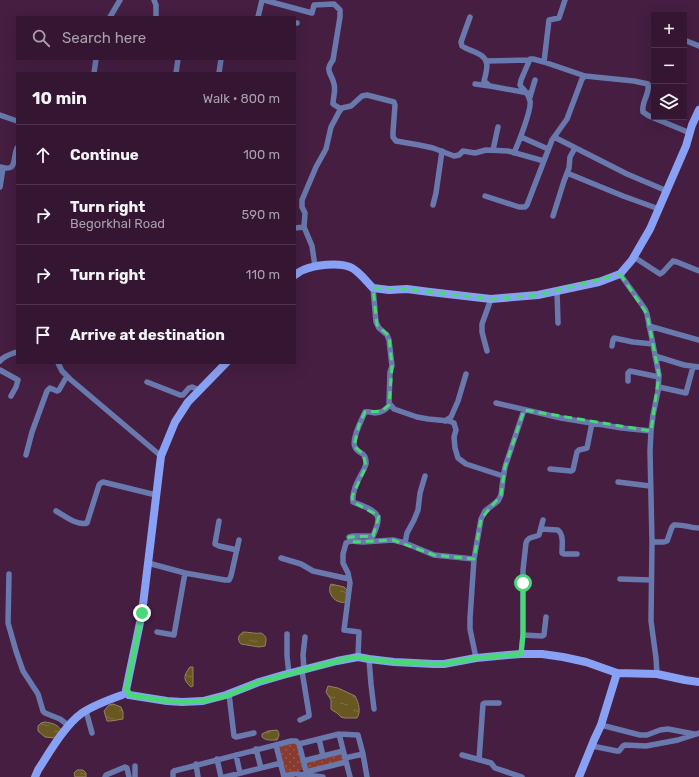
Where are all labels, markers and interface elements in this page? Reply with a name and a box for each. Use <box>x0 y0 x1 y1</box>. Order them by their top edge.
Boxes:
map controls <box>651 12 687 120</box>
button: + <box>651 12 687 48</box>
search box <box>16 16 296 60</box>
icon: search <box>30 27 52 49</box>
text: Search here <box>62 29 146 47</box>
button: − <box>651 48 687 84</box>
button: layers <box>651 84 687 120</box>
text: 10 min <box>32 88 87 108</box>
text: Walk · 800 m <box>203 91 280 106</box>
icon: ahead <box>32 144 54 166</box>
text: Continue <box>70 146 139 164</box>
text: 100 m <box>243 147 280 162</box>
text: Turn right <box>70 198 145 216</box>
icon: right <box>32 204 54 226</box>
text: 590 m <box>242 207 280 222</box>
text: Begorkhal Road <box>70 216 165 231</box>
icon: right <box>32 264 54 286</box>
text: Turn right <box>70 266 145 284</box>
text: 110 m <box>246 267 280 282</box>
icon: arrive <box>32 324 54 346</box>
text: Arrive at destination <box>70 326 225 344</box>
route start <box>514 574 532 592</box>
route end <box>133 604 151 622</box>

